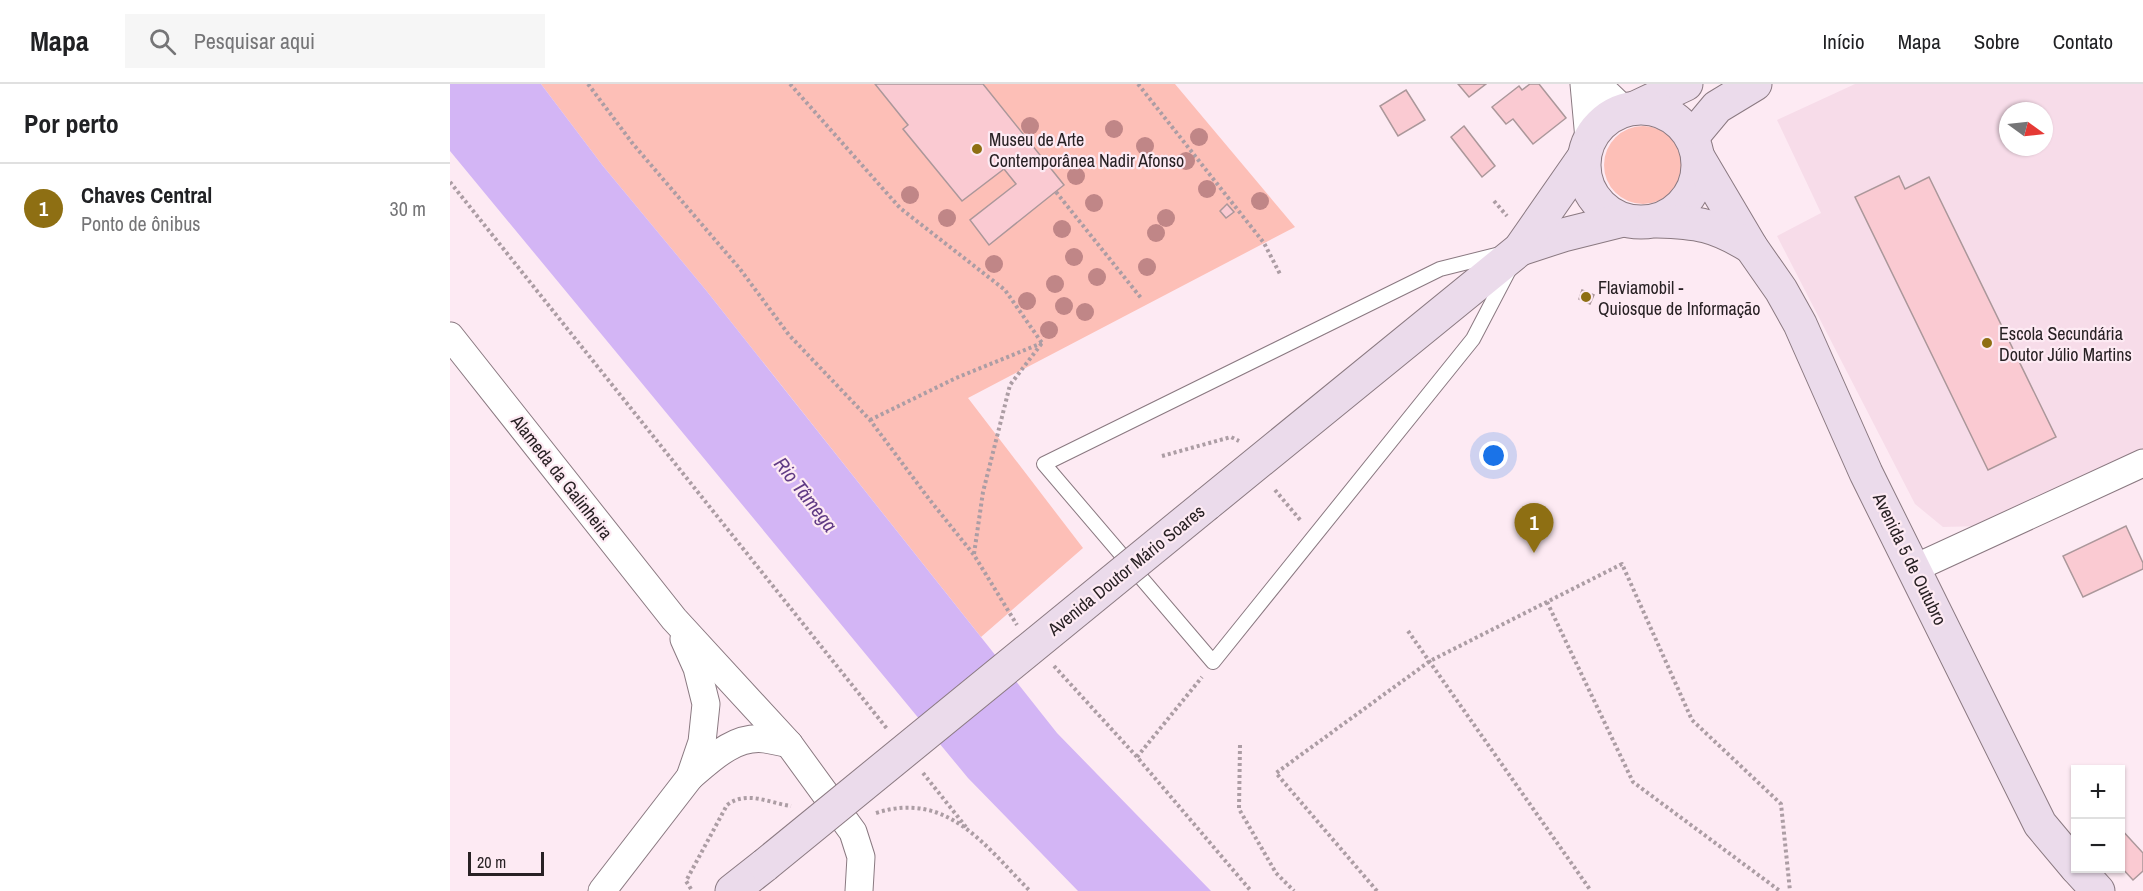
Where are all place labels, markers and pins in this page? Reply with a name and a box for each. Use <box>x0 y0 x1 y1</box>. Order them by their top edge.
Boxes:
place label: Museu de Arte Contemporânea Nadir Afonso <box>989 127 1184 173</box>
marker: Museu de Arte Contemporânea Nadir Afonso <box>970 142 984 156</box>
place label: Flaviamobil - Quiosque de Informação <box>1598 275 1760 321</box>
marker: Flaviamobil - Quiosque de Informação <box>1579 290 1593 304</box>
place label: Escola Secundária Doutor Júlio Martins <box>1999 321 2132 367</box>
marker: Escola Secundária Doutor Júlio Martins <box>1980 336 1994 350</box>
pin: 1 <box>1514 504 1554 553</box>

